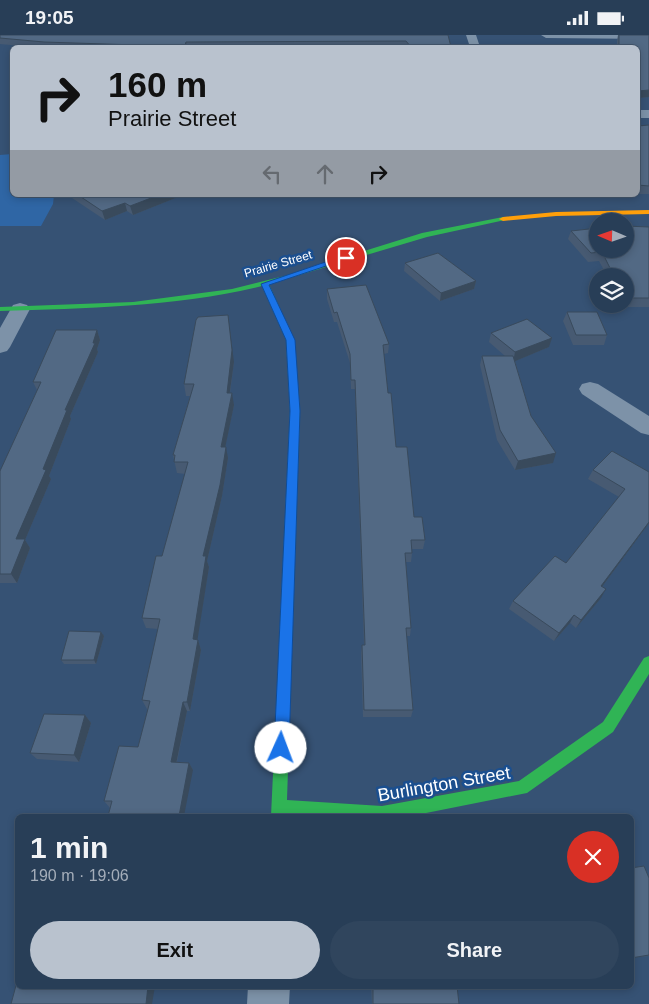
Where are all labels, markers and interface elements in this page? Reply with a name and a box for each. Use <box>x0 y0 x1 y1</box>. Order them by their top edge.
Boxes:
text: 19:05 <box>25 7 74 28</box>
icon: right <box>25 65 90 130</box>
text: 160 m <box>108 65 207 104</box>
text: Prairie Street <box>108 106 236 131</box>
icon: left <box>258 160 286 188</box>
icon: ahead <box>311 160 339 188</box>
icon: right <box>364 160 392 188</box>
north arrow <box>589 213 634 257</box>
map controls <box>589 213 634 313</box>
pin <box>325 237 367 279</box>
icon: arrive <box>332 244 360 272</box>
street label: Prairie Street <box>242 247 314 280</box>
button: layers <box>589 268 634 313</box>
position arrow <box>254 721 306 773</box>
street label: Burlington Street <box>376 763 512 805</box>
text: 1 min <box>30 831 108 864</box>
button: close <box>567 831 619 883</box>
text: 190 m · 19:06 <box>30 867 129 884</box>
button: Exit <box>30 921 320 979</box>
button: Share <box>330 921 619 979</box>

